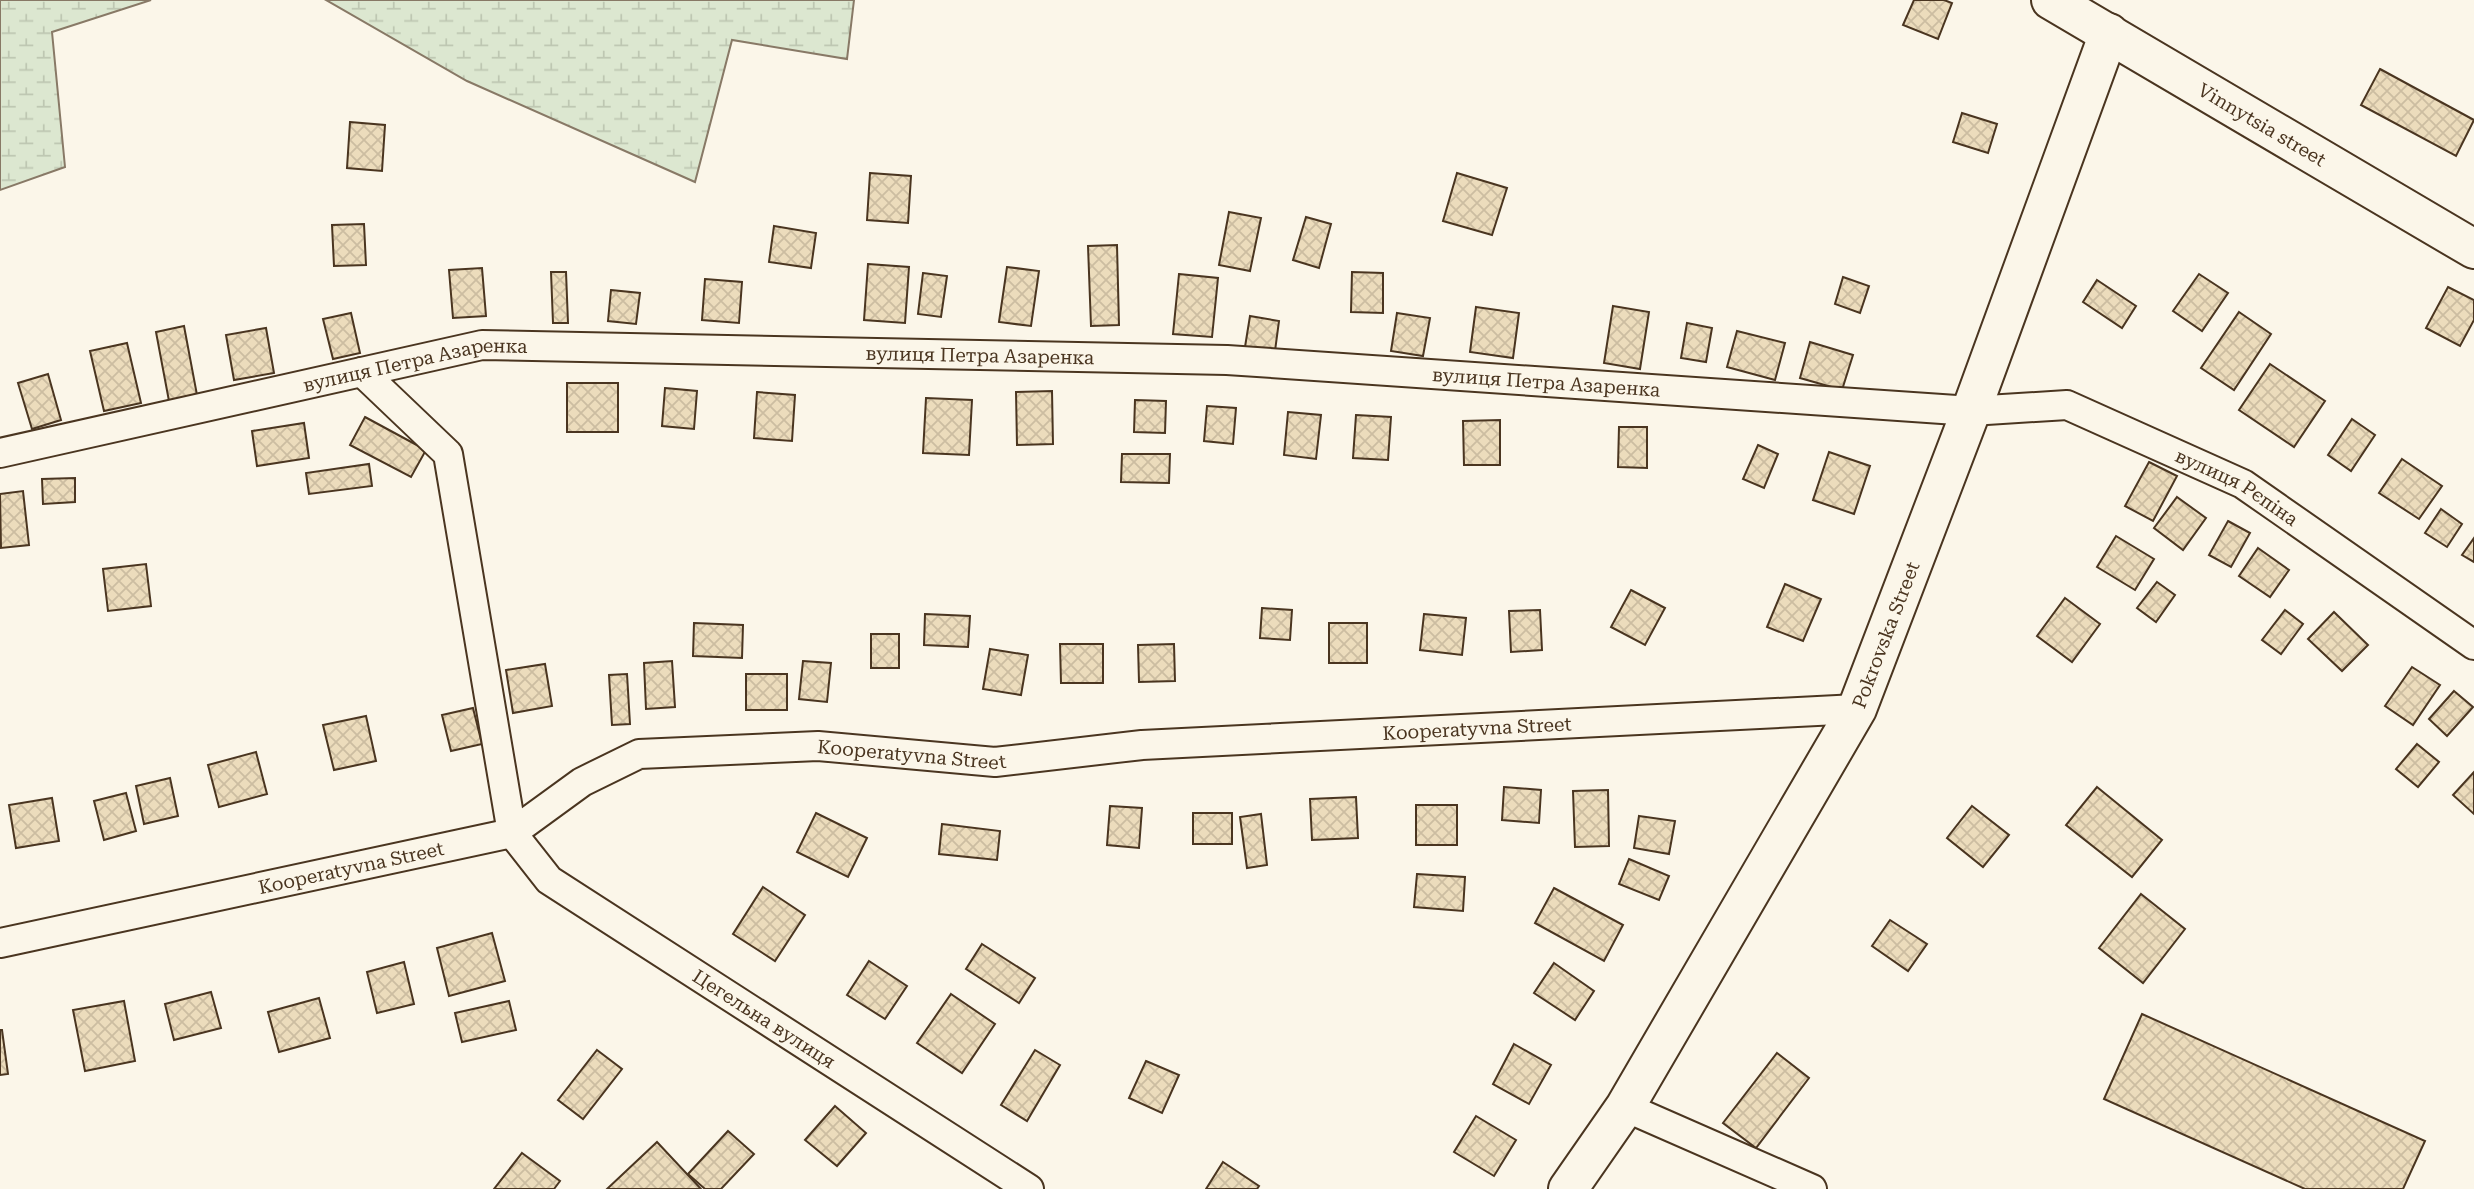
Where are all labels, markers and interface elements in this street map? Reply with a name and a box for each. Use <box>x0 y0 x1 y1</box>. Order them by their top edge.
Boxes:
street label: Vinnytsia street <box>2194 78 2330 171</box>
street label: вулиця Петра Азаренка <box>301 334 528 396</box>
street label: вулиця Петра Азаренка <box>865 341 1095 369</box>
street label: вулиця Петра Азаренка <box>1431 363 1662 401</box>
street label: вулиця Рєпіна <box>2172 444 2303 531</box>
street label: Pokrovska Street <box>1847 558 1924 711</box>
street label: Kooperatyvna Street <box>1382 712 1572 744</box>
street label: Kooperatyvna Street <box>816 734 1007 774</box>
street label: Kooperatyvna Street <box>256 836 446 899</box>
street label: Цегельна вулиця <box>689 964 840 1073</box>

